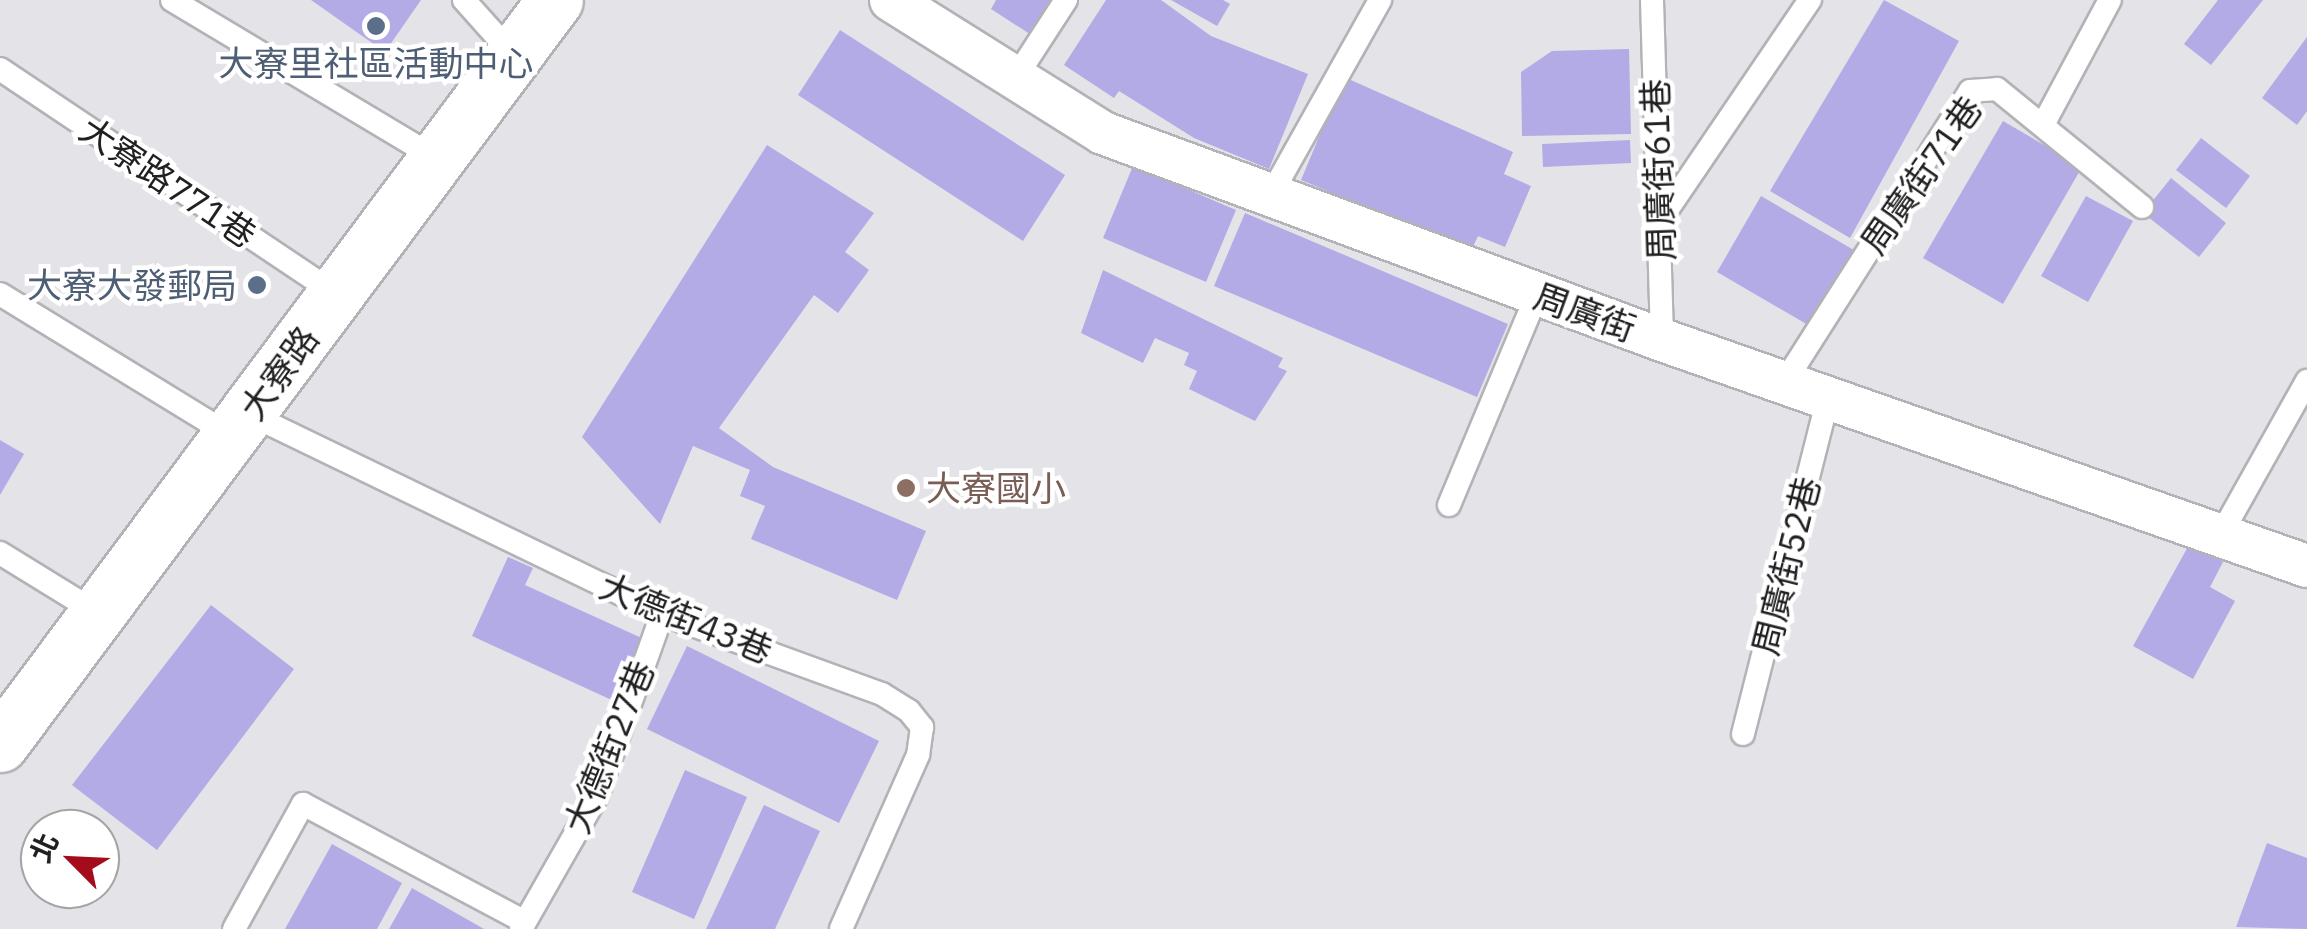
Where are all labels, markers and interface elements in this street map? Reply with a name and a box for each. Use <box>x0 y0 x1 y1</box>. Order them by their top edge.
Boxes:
marker: 大寮里社區活動中心 <box>365 15 387 37</box>
place label: 大寮里社區活動中心 <box>219 42 533 84</box>
street label: 周廣街61巷 <box>1634 78 1682 262</box>
street label: 周廣街71巷 <box>1852 88 1990 262</box>
street label: 大寮路771巷 <box>72 108 264 256</box>
place label: 大寮大發郵局 <box>27 264 237 306</box>
marker: 大寮大發郵局 <box>246 274 268 296</box>
street label: 周廣街 <box>1528 274 1642 350</box>
street label: 大寮路 <box>231 318 327 428</box>
place label: 大寮國小 <box>926 467 1066 509</box>
street label: 周廣街52巷 <box>1744 473 1828 659</box>
marker: 大寮國小 <box>895 477 917 499</box>
street label: 大德街43巷 <box>594 564 778 672</box>
street label: 大德街27巷 <box>555 655 663 839</box>
north arrow <box>20 809 120 909</box>
text: 北 <box>21 827 67 868</box>

